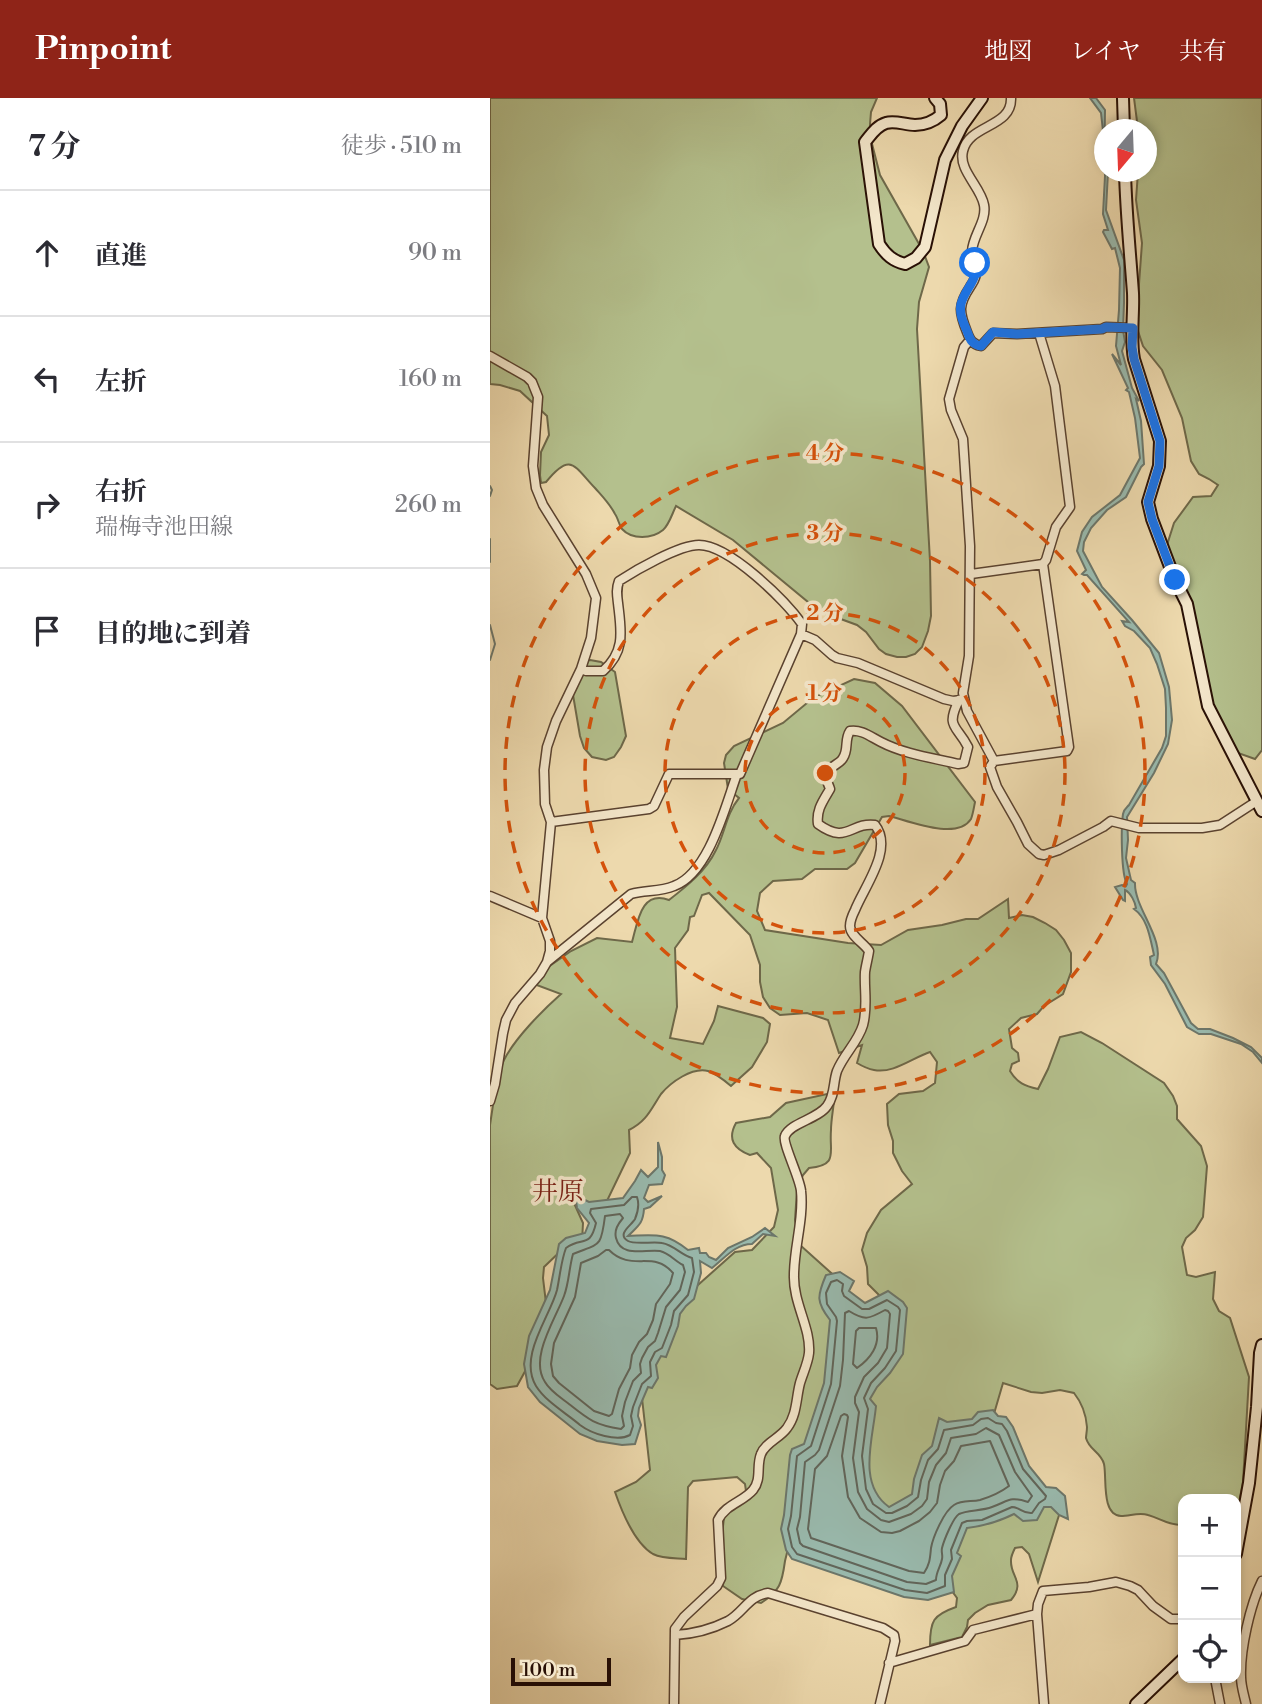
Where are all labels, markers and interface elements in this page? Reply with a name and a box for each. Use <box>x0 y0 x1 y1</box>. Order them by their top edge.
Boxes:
text: Pinpoint <box>35 29 172 70</box>
text: 地図 <box>984 37 1032 67</box>
text: レイヤ <box>1070 37 1141 67</box>
text: 共有 <box>1179 37 1227 67</box>
north arrow <box>1094 119 1157 182</box>
text: 7 分 <box>28 128 81 166</box>
text: 徒歩 · 510 m <box>341 132 462 160</box>
icon: ahead <box>28 234 66 272</box>
text: 90 m <box>408 239 462 267</box>
text: 直進 <box>95 240 147 272</box>
route start <box>959 247 990 278</box>
icon: left <box>28 360 66 398</box>
text: 160 m <box>399 365 462 393</box>
text: 左折 <box>95 366 147 398</box>
text: 4 分 <box>806 441 844 467</box>
text: 右折 <box>95 476 147 508</box>
icon: right <box>28 486 66 524</box>
text: 260 m <box>395 491 462 519</box>
text: 瑞梅寺池田線 <box>95 513 233 541</box>
text: 3 分 <box>806 521 844 547</box>
route end <box>1159 564 1190 595</box>
text: 2 分 <box>806 601 844 627</box>
icon: arrive <box>28 612 66 650</box>
text: 目的地に到着 <box>95 618 251 650</box>
text: 1 分 <box>808 681 842 707</box>
centre of rings <box>813 761 837 785</box>
district label: 井原 <box>532 1176 584 1208</box>
map controls <box>1178 1494 1241 1683</box>
button: + <box>1178 1494 1241 1557</box>
button: − <box>1178 1557 1241 1620</box>
button: locate <box>1178 1620 1241 1683</box>
scale bar <box>511 1655 611 1687</box>
text: 100 m <box>522 1658 575 1682</box>

